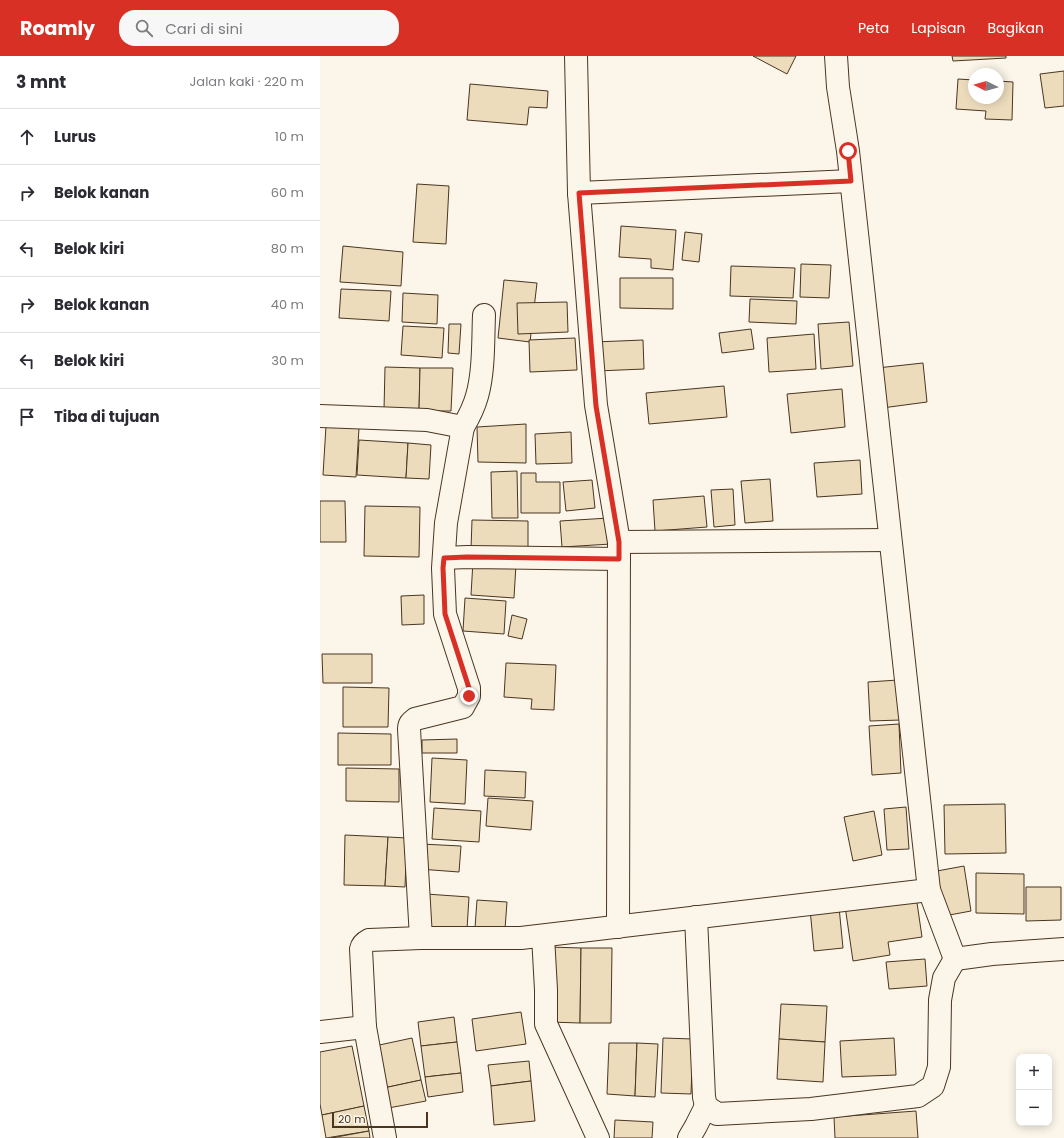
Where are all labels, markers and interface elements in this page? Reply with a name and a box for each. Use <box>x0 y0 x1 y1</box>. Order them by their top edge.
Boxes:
search box <box>119 10 399 46</box>
text: Roamly <box>20 15 95 42</box>
icon: search <box>133 17 155 39</box>
text: Cari di sini <box>165 18 243 39</box>
text: Peta <box>858 18 889 38</box>
text: Lapisan <box>911 18 965 38</box>
text: Bagikan <box>987 18 1044 38</box>
north arrow <box>968 68 1004 104</box>
text: 3 mnt <box>16 70 66 94</box>
text: Jalan kaki · 220 m <box>189 72 304 91</box>
icon: ahead <box>16 126 38 148</box>
text: Lurus <box>54 126 96 147</box>
text: 10 m <box>275 127 304 146</box>
route start <box>839 142 857 160</box>
icon: right <box>16 182 38 204</box>
text: Belok kanan <box>54 182 149 203</box>
text: 60 m <box>271 183 304 202</box>
icon: left <box>16 238 38 260</box>
text: Belok kiri <box>54 238 124 259</box>
text: 80 m <box>271 239 304 258</box>
icon: right <box>16 294 38 316</box>
text: Belok kanan <box>54 294 149 315</box>
text: 40 m <box>271 295 304 314</box>
icon: left <box>16 350 38 372</box>
text: Belok kiri <box>54 350 124 371</box>
text: 30 m <box>271 351 304 370</box>
icon: arrive <box>16 406 38 428</box>
text: Tiba di tujuan <box>54 406 160 427</box>
route end <box>460 687 478 705</box>
map controls <box>1016 1054 1052 1126</box>
button: + <box>1016 1054 1052 1090</box>
button: − <box>1016 1090 1052 1126</box>
scale bar <box>332 1110 428 1129</box>
text: 20 m <box>338 1111 366 1127</box>

